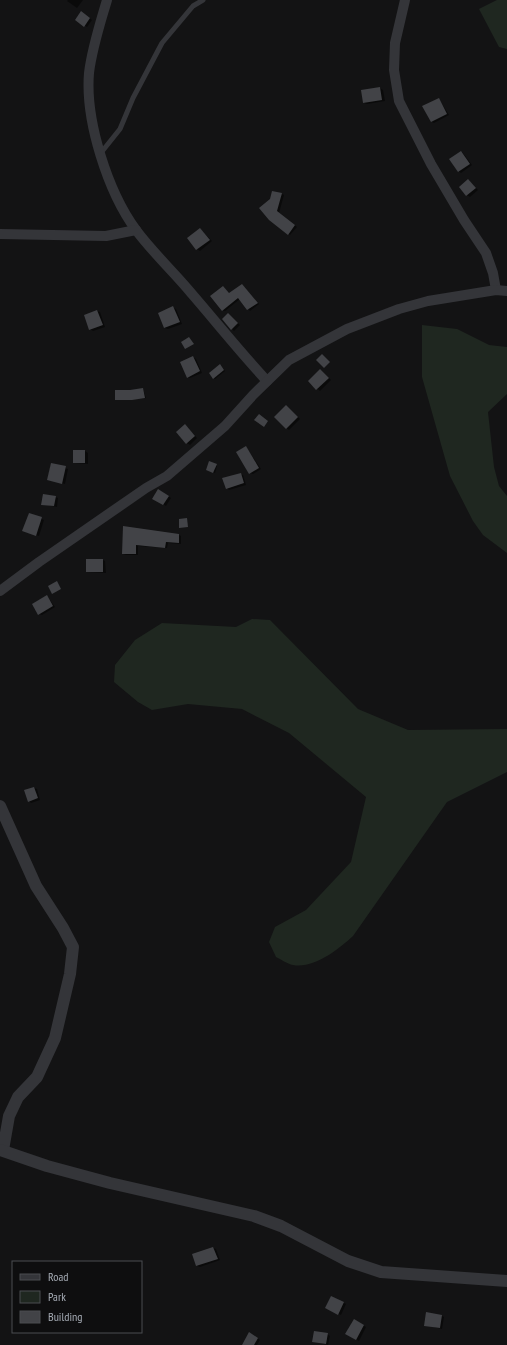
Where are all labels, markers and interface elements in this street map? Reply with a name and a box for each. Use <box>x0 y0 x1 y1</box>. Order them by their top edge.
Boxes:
legend <box>12 1261 142 1333</box>
text: Road <box>48 1269 68 1284</box>
text: Park <box>48 1289 66 1304</box>
text: Building <box>48 1309 83 1324</box>

